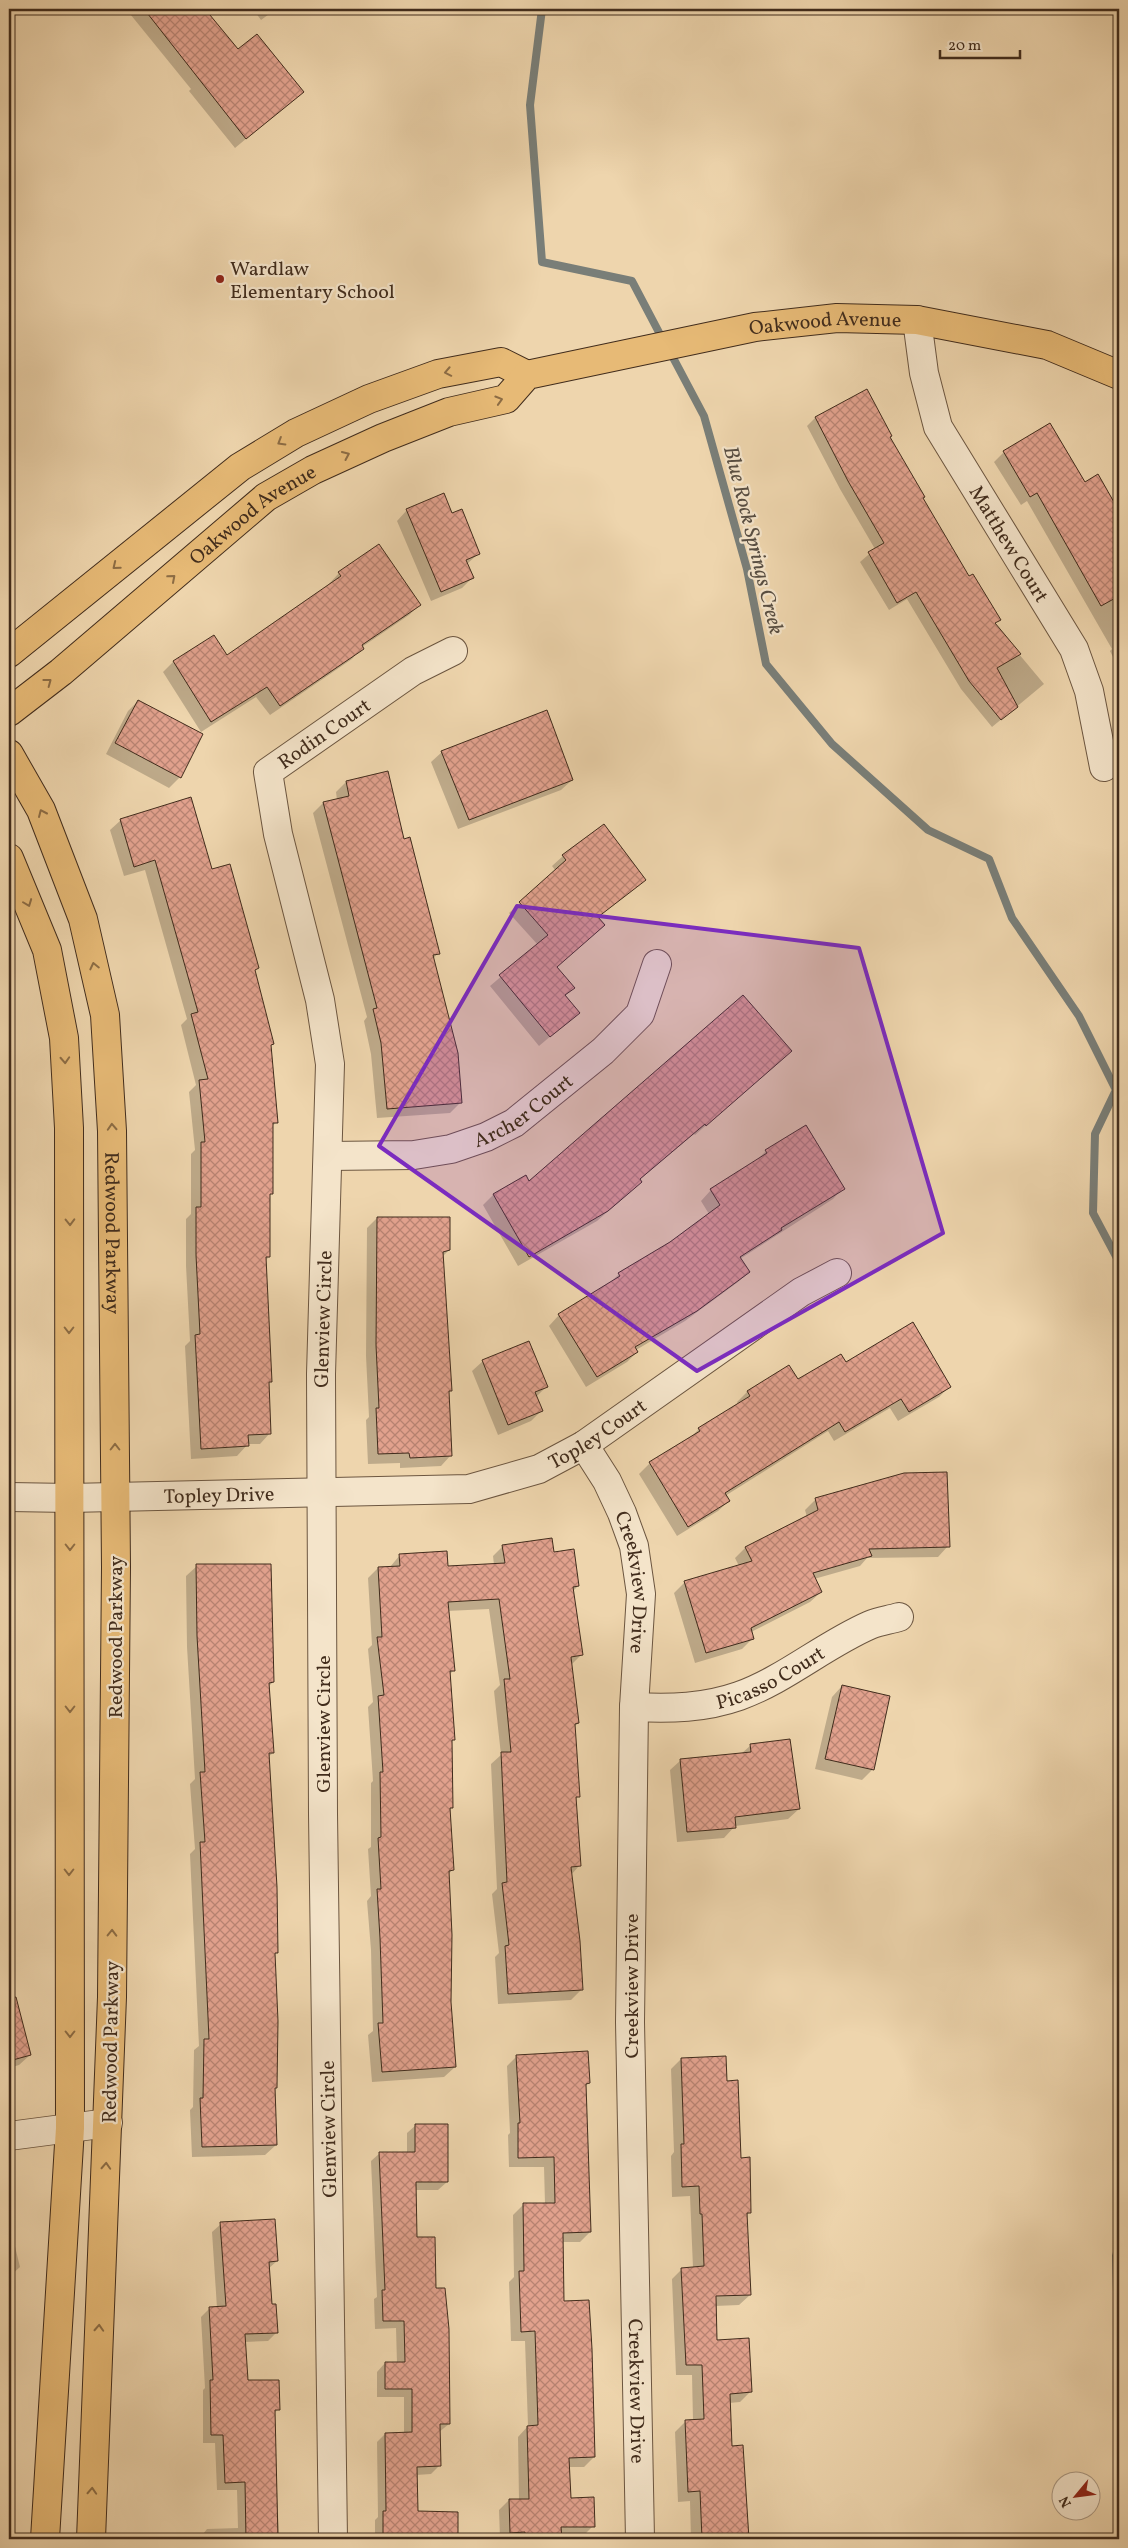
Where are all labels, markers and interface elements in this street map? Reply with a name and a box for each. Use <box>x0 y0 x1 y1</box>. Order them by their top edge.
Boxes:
scale bar <box>940 28 1020 60</box>
text: 20 m <box>948 36 981 57</box>
place label: Wardlaw Elementary School <box>230 256 395 307</box>
marker: Wardlaw Elementary School <box>214 273 226 285</box>
street label: Oakwood Avenue <box>748 306 902 344</box>
one-way arrow <box>443 367 452 377</box>
one-way arrow <box>494 395 503 405</box>
one-way arrow <box>277 436 286 446</box>
water label: Blue Rock Springs Creek <box>715 443 790 638</box>
one-way arrow <box>341 450 350 461</box>
street label: Oakwood Avenue <box>184 459 322 573</box>
street label: Matthew Court <box>961 481 1054 609</box>
one-way arrow <box>113 560 122 568</box>
one-way arrow <box>167 575 176 584</box>
one-way arrow <box>42 680 51 688</box>
street label: Rodin Court <box>273 693 377 777</box>
one-way arrow <box>37 809 48 818</box>
one-way arrow <box>22 898 32 907</box>
one-way arrow <box>89 962 100 971</box>
one-way arrow <box>60 1056 71 1064</box>
street label: Archer Court <box>471 1069 580 1156</box>
one-way arrow <box>107 1123 118 1131</box>
street label: Redwood Parkway <box>96 1152 126 1315</box>
one-way arrow <box>65 1219 75 1227</box>
street label: Glenview Circle <box>309 1250 341 1388</box>
one-way arrow <box>64 1326 74 1334</box>
street label: Topley Court <box>544 1393 653 1477</box>
one-way arrow <box>110 1443 120 1451</box>
street label: Topley Drive <box>163 1481 275 1512</box>
street label: Creekview Drive <box>606 1507 654 1654</box>
one-way arrow <box>65 1543 75 1551</box>
street label: Redwood Parkway <box>103 1556 131 1718</box>
street label: Picasso Court <box>713 1641 831 1718</box>
street label: Glenview Circle <box>311 1655 339 1793</box>
one-way arrow <box>65 1706 75 1713</box>
one-way arrow <box>64 1868 74 1876</box>
street label: Creekview Drive <box>619 1914 647 2058</box>
one-way arrow <box>107 1929 118 1937</box>
street label: Redwood Parkway <box>97 1960 127 2123</box>
one-way arrow <box>65 2030 75 2038</box>
street label: Glenview Circle <box>315 2060 345 2198</box>
one-way arrow <box>101 2162 112 2170</box>
street label: Creekview Drive <box>620 2318 651 2464</box>
one-way arrow <box>94 2324 105 2332</box>
north arrow <box>1050 2470 1100 2520</box>
one-way arrow <box>87 2486 97 2494</box>
text: N <box>1055 2493 1077 2511</box>

